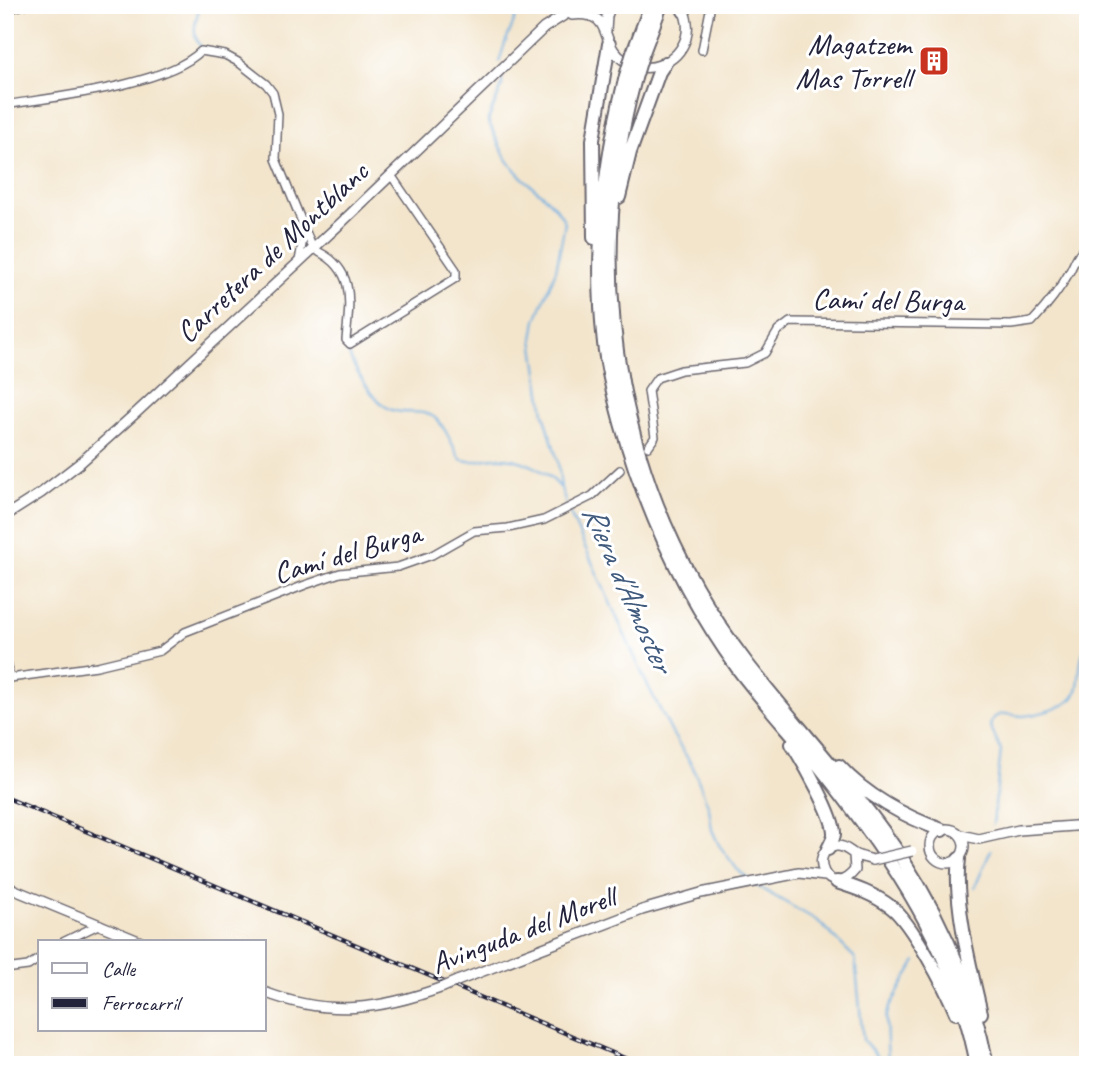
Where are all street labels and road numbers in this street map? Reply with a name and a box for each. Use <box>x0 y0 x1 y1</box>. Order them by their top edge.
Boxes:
street label: Carretera de Montblanc <box>168 152 377 351</box>
street label: Camí del Burga <box>812 280 967 320</box>
street label: Camí del Burga <box>269 513 428 592</box>
street label: Avinguda del Morell <box>426 876 625 983</box>

